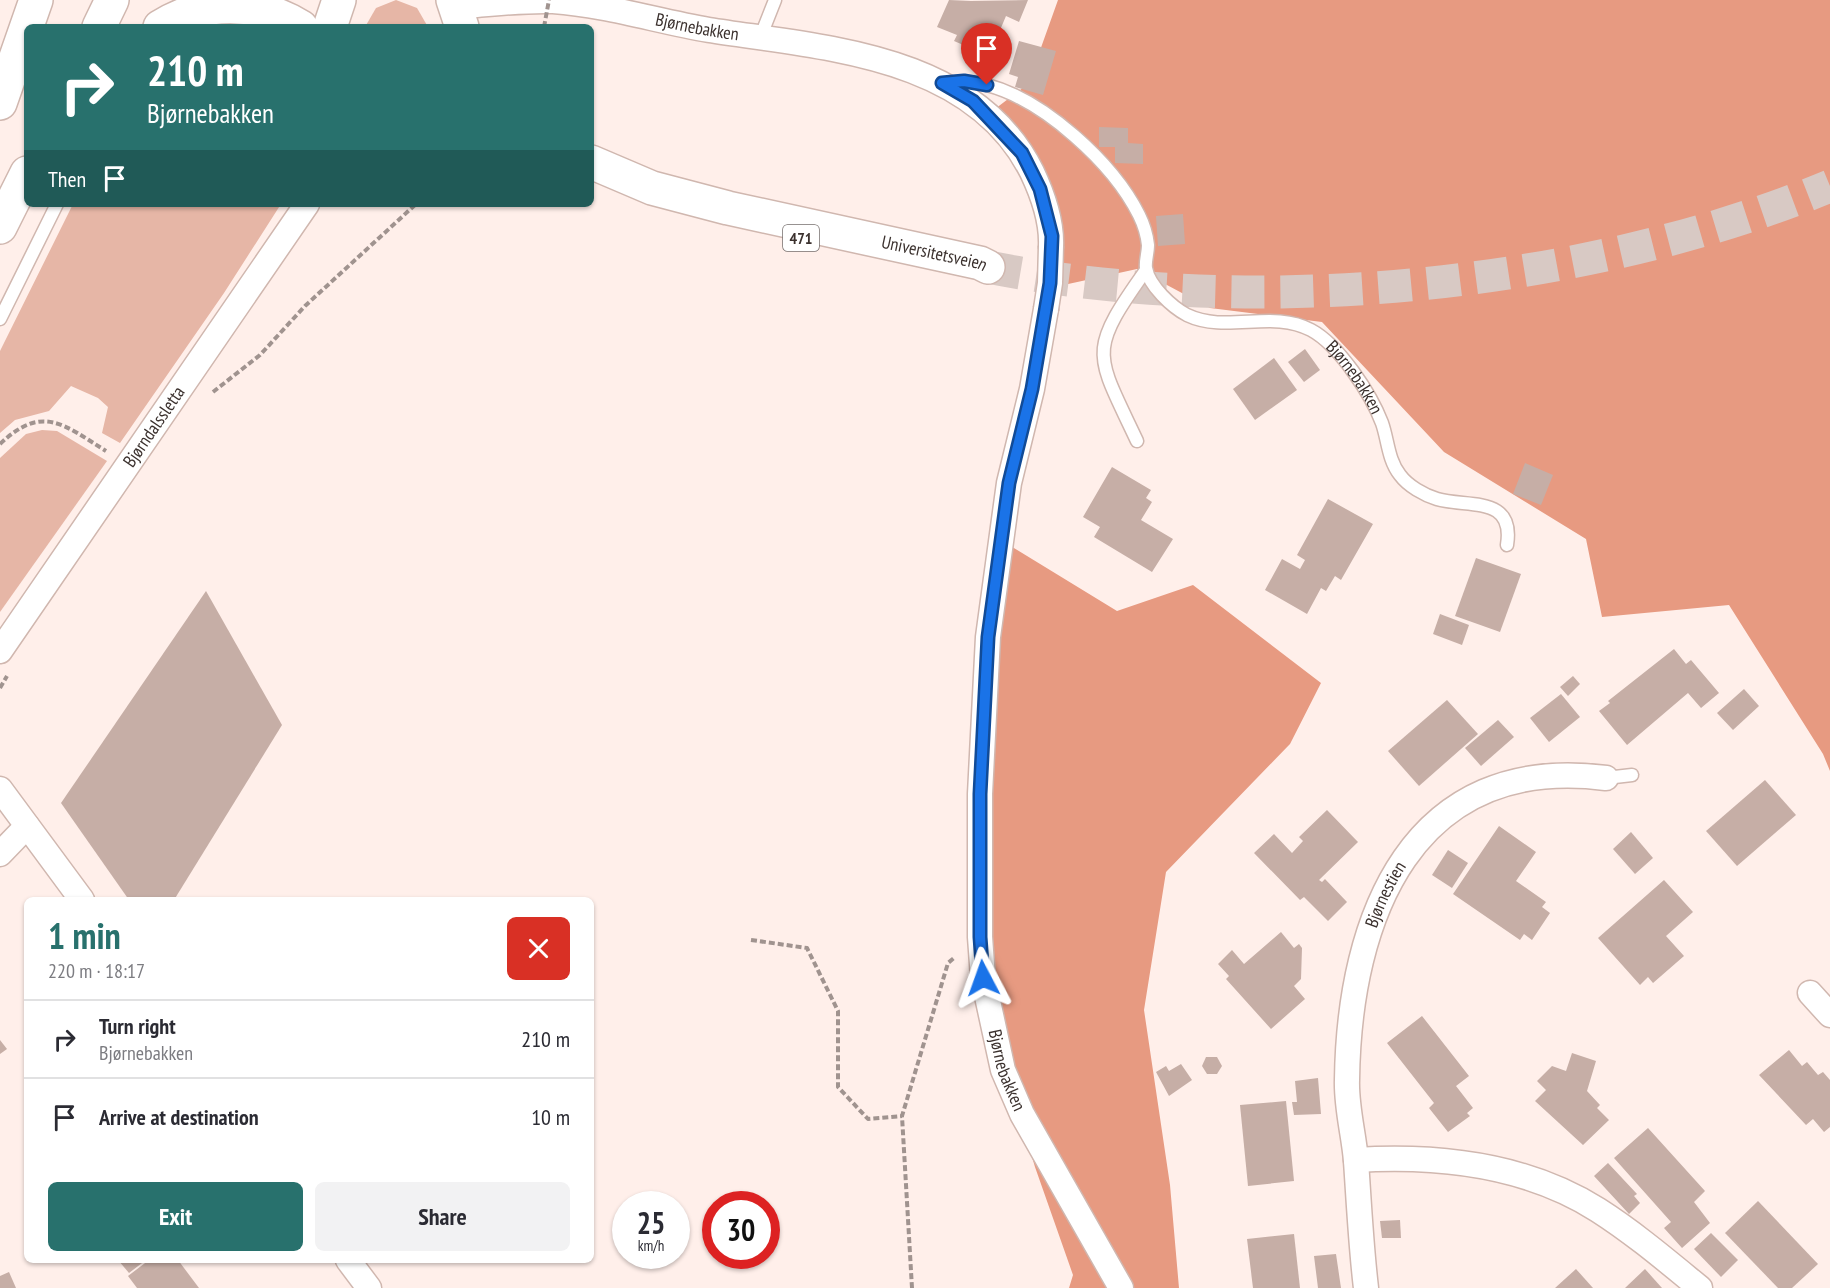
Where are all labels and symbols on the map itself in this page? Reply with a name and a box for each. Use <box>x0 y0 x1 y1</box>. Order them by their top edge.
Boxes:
street label: Bjørnebakken <box>653 7 740 45</box>
pin <box>961 23 1012 85</box>
road number: 471 <box>783 225 819 251</box>
street label: Universitetsveien <box>879 230 992 276</box>
street label: Bjørnebakken <box>1321 335 1388 418</box>
street label: Bjørndalssletta <box>118 382 189 471</box>
street label: Bjørnestien <box>1360 857 1411 930</box>
position arrow <box>951 946 1015 1010</box>
street label: Bjørnebakken <box>983 1027 1031 1114</box>
speed limit sign: 30 <box>702 1191 780 1269</box>

